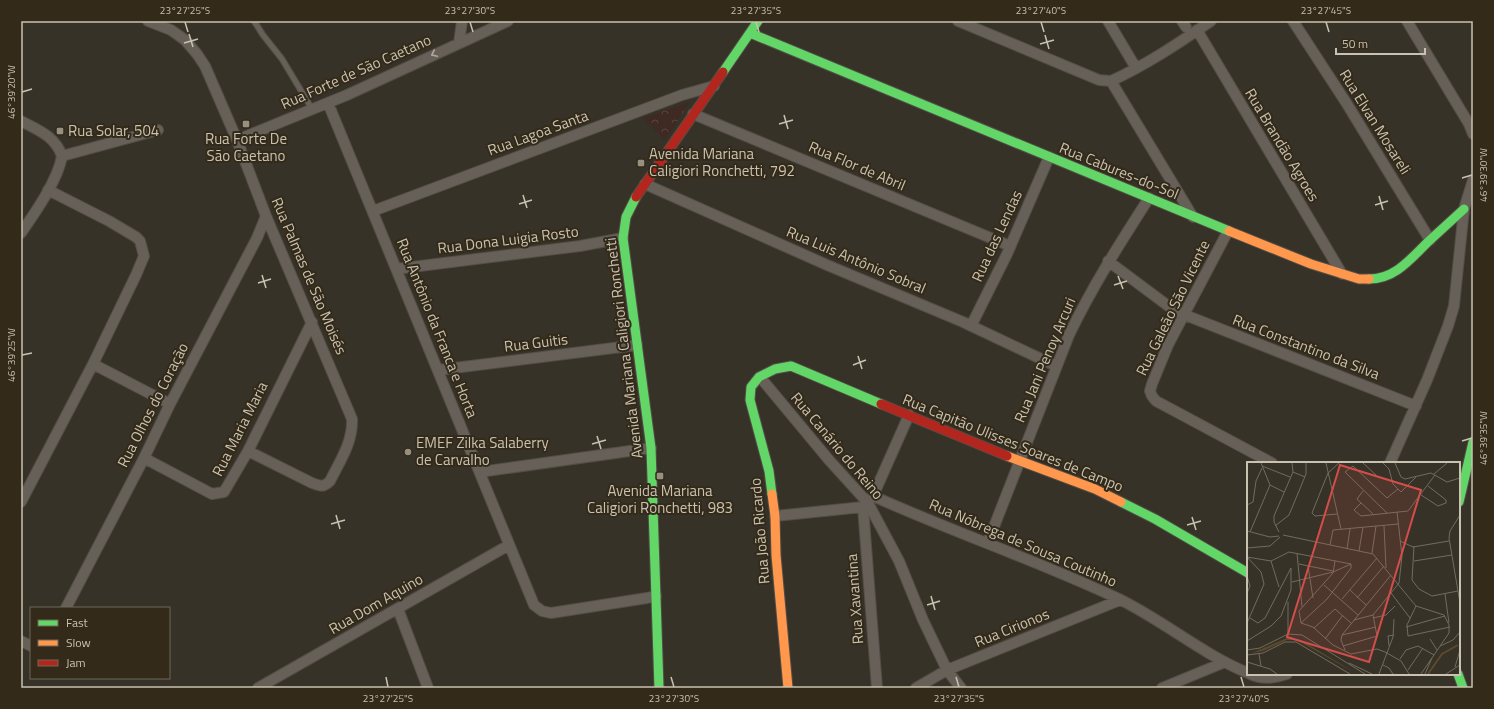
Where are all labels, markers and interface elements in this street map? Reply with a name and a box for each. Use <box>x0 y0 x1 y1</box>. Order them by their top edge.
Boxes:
text: 23°27'25"S <box>160 3 210 18</box>
text: 23°27'30"S <box>445 3 495 18</box>
text: 23°27'35"S <box>731 3 781 18</box>
text: 23°27'40"S <box>1016 3 1066 18</box>
text: 23°27'45"S <box>1301 3 1351 18</box>
street label: Rua Forte de São Caetano <box>277 28 435 115</box>
scale bar <box>1336 30 1425 56</box>
text: 50 m <box>1342 34 1368 53</box>
one-way arrow <box>431 50 438 58</box>
text: 46°39'20"W <box>4 65 19 119</box>
street label: Rua Elvan Mosareli <box>1334 65 1417 179</box>
street label: Rua Brandão Agroes <box>1239 84 1325 206</box>
street label: Rua Lagoa Santa <box>484 104 592 161</box>
place label: Rua Solar, 504 <box>68 119 159 142</box>
marker: Rua Forte De São Caetano <box>241 119 251 129</box>
marker: Rua Solar, 504 <box>55 126 65 136</box>
place label: Rua Forte De São Caetano <box>205 127 287 167</box>
street label: Rua Flor de Abril <box>805 135 909 196</box>
street label: Rua Cabures-do-Sol <box>1056 136 1182 205</box>
place label: Avenida Mariana Caligiori Ronchetti, 792 <box>649 142 795 182</box>
text: 46°39'30"W <box>1476 148 1491 202</box>
marker: Avenida Mariana Caligiori Ronchetti, 792 <box>636 158 646 168</box>
street label: Rua das Lendas <box>965 186 1028 285</box>
street label: Rua Palmas de São Moisés <box>266 194 353 358</box>
street label: Rua Dona Luigia Rosto <box>436 219 580 260</box>
street label: Rua Luis Antônio Sobral <box>783 220 929 299</box>
street label: Rua Antônio da Franca e Horta <box>391 235 484 422</box>
street label: Avenida Mariana Caligiori Ronchetti <box>599 236 648 460</box>
street label: Rua Galeão São Vicente <box>1130 236 1215 379</box>
street label: Rua Jani Penoy Arcuri <box>1008 294 1081 426</box>
street label: Rua Constantino da Silva <box>1229 308 1383 385</box>
street label: Rua Guitis <box>503 327 569 358</box>
text: 46°39'25"W <box>4 328 19 382</box>
street label: Rua Olhos do Coração <box>111 338 194 471</box>
street label: Rua Maria Maria <box>206 377 274 480</box>
street label: Rua Canário do Reino <box>786 387 889 504</box>
street label: Rua Capitão Ulisses Soares de Campo <box>899 388 1127 497</box>
text: 46°39'35"W <box>1476 411 1491 465</box>
place label: EMEF Zilka Salaberry de Carvalho <box>416 431 549 471</box>
marker: EMEF Zilka Salaberry de Carvalho <box>403 447 413 457</box>
inset map <box>1247 462 1460 675</box>
marker: Avenida Mariana Caligiori Ronchetti, 983 <box>655 471 665 481</box>
street label: Rua João Ricardo <box>743 477 776 585</box>
place label: Avenida Mariana Caligiori Ronchetti, 983 <box>587 479 733 519</box>
street label: Rua Nóbrega de Sousa Coutinho <box>926 492 1121 593</box>
street label: Rua Xavantina <box>840 553 869 645</box>
street label: Rua Dom Aquino <box>324 567 427 640</box>
street label: Rua Cirionos <box>971 602 1053 653</box>
legend <box>30 607 170 679</box>
text: Fast <box>66 613 89 632</box>
text: Slow <box>66 633 91 652</box>
text: Jam <box>66 653 86 672</box>
text: 23°27'25"S <box>363 691 413 706</box>
text: 23°27'30"S <box>649 691 699 706</box>
text: 23°27'35"S <box>934 691 984 706</box>
text: 23°27'40"S <box>1219 691 1269 706</box>

